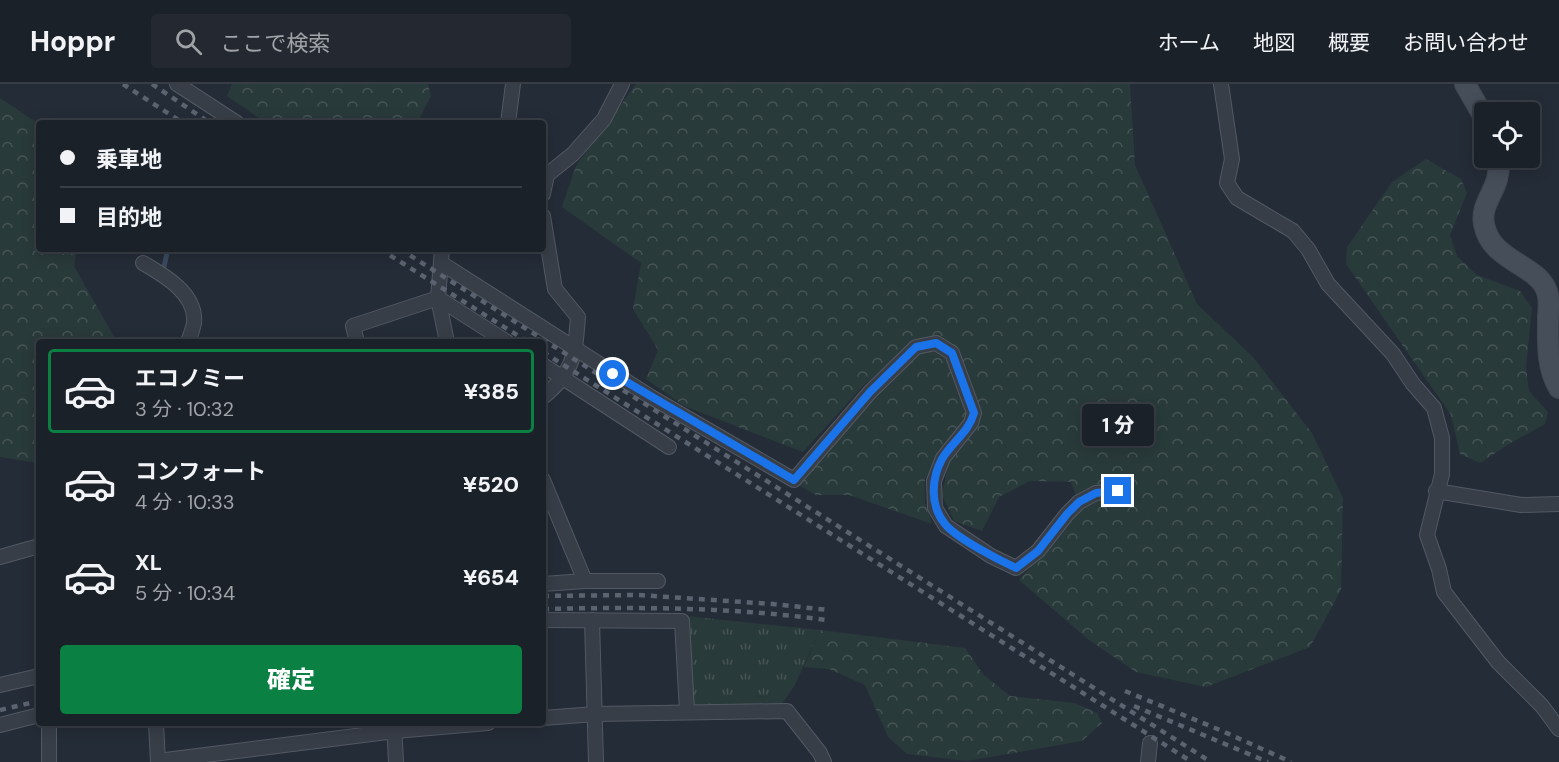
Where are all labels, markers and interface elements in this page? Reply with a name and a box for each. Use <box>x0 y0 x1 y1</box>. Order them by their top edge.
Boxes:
search box <box>151 14 571 68</box>
text: Hoppr <box>30 23 115 60</box>
icon: search <box>172 25 205 58</box>
text: ここで検索 <box>220 29 330 58</box>
text: ホーム <box>1158 29 1220 57</box>
text: 地図 <box>1253 29 1295 57</box>
text: 概要 <box>1328 29 1370 57</box>
text: お問い合わせ <box>1403 29 1529 57</box>
map controls <box>1474 102 1540 168</box>
button: locate <box>1474 102 1540 168</box>
text: 乗車地 <box>96 145 162 174</box>
text: 目的地 <box>96 203 162 232</box>
route start <box>599 360 626 387</box>
icon: car <box>63 364 117 418</box>
text: エコノミー <box>135 364 245 393</box>
text: ¥385 <box>464 377 519 406</box>
text: 3 分 · 10:32 <box>135 396 234 422</box>
callout: 1 分 <box>1082 404 1154 446</box>
text: 1 分 <box>1102 412 1134 438</box>
icon: car <box>63 457 117 511</box>
text: コンフォート <box>135 457 266 486</box>
text: ¥520 <box>463 470 519 499</box>
route end <box>1104 477 1131 504</box>
text: 4 分 · 10:33 <box>135 489 235 515</box>
text: XL <box>135 548 162 577</box>
icon: car <box>63 550 117 604</box>
text: ¥654 <box>463 563 519 592</box>
text: 5 分 · 10:34 <box>135 580 235 606</box>
button: 確定 <box>60 645 522 714</box>

